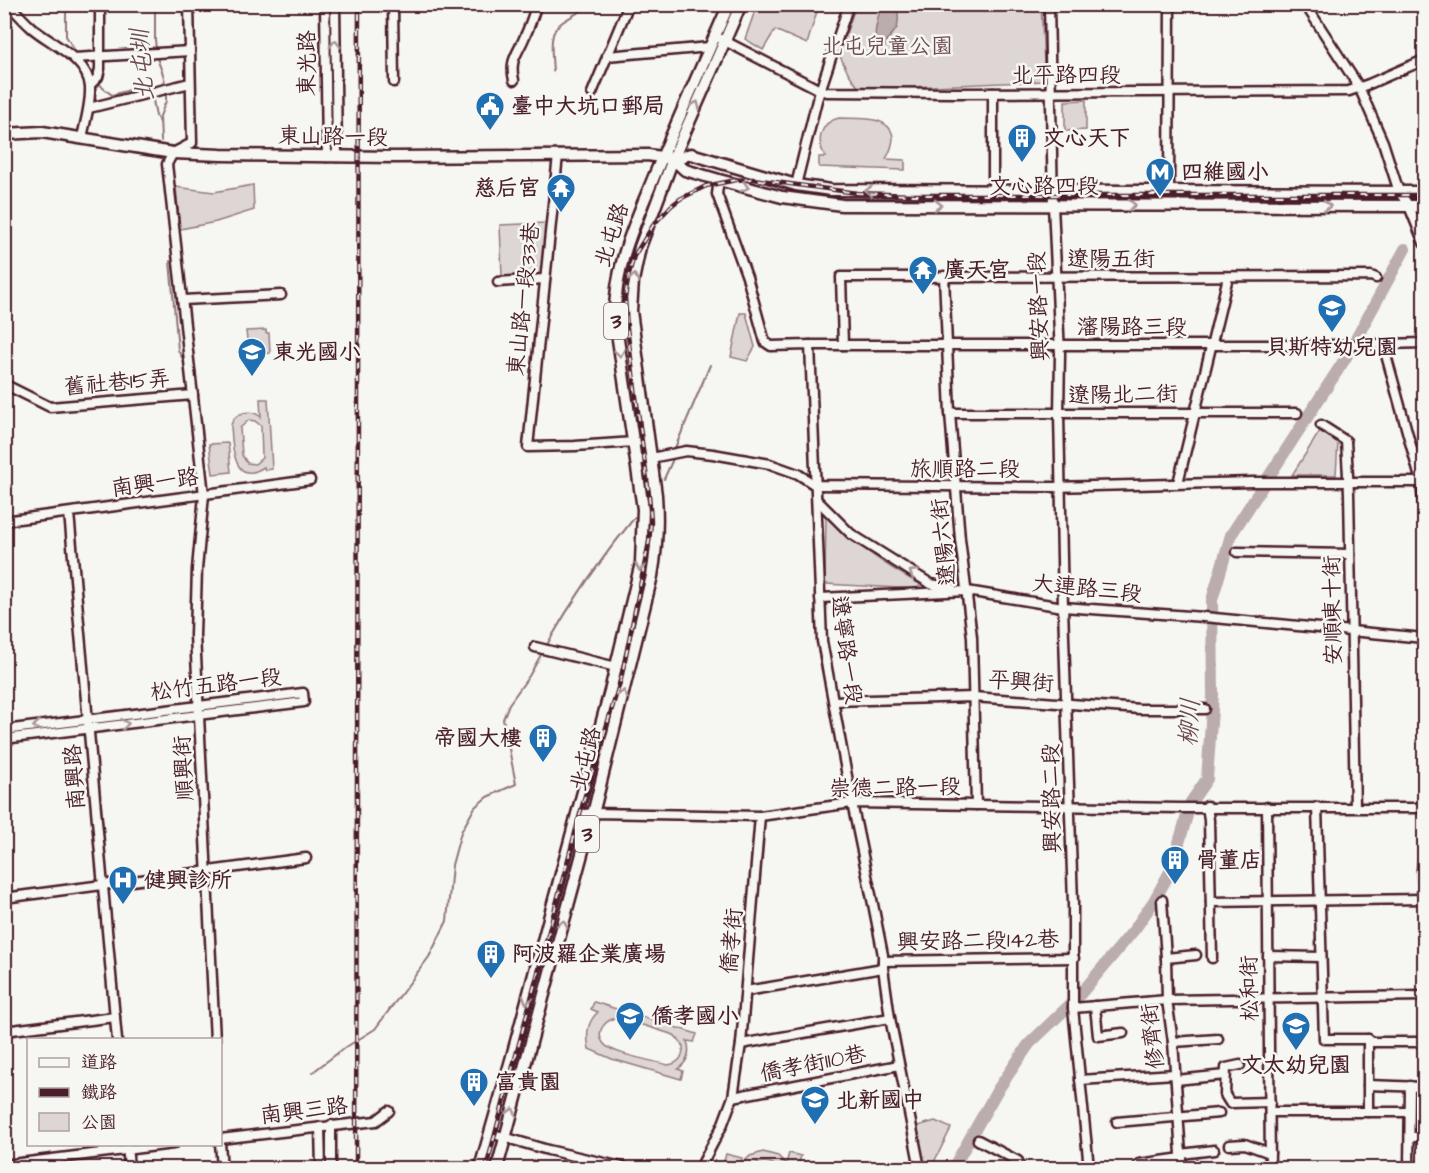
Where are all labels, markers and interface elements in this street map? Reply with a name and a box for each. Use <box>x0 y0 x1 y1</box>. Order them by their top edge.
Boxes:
water label: 北屯圳 <box>123 25 163 102</box>
street label: 東光路 <box>292 30 323 96</box>
park label: 北屯兒童公園 <box>821 31 953 62</box>
one-way arrow <box>329 39 341 48</box>
street label: 北平路四段 <box>1011 60 1121 91</box>
public building icon: 臺中大坑口郵局 <box>474 90 506 132</box>
place label: 臺中大坑口郵局 <box>511 91 665 122</box>
one-way arrow <box>689 101 701 112</box>
street label: 東山路一段 <box>278 121 388 153</box>
building icon: 文心天下 <box>1006 122 1038 164</box>
place label: 文心天下 <box>1043 123 1131 154</box>
metro station icon: 四維國小 <box>1144 156 1176 198</box>
place label: 四維國小 <box>1181 157 1269 188</box>
street label: 文心路四段 <box>989 171 1099 202</box>
temple icon: 慈后宮 <box>545 172 577 214</box>
place label: 慈后宮 <box>474 173 540 204</box>
one-way arrow <box>740 180 750 193</box>
one-way arrow <box>864 185 873 197</box>
street label: 北屯路 <box>587 199 637 271</box>
one-way arrow <box>934 199 943 211</box>
one-way arrow <box>1128 199 1137 211</box>
one-way arrow <box>1323 200 1332 212</box>
street label: 東山路一段33巷 <box>501 221 547 377</box>
street label: 遼陽五街 <box>1067 244 1155 275</box>
street label: 興安路一段 <box>1022 250 1056 362</box>
temple icon: 廣天宮 <box>907 254 939 296</box>
place label: 廣天宮 <box>944 255 1010 286</box>
one-way arrow <box>627 273 640 283</box>
school or university icon: 貝斯特幼兒園 <box>1316 292 1348 334</box>
road number: 3 <box>604 303 628 339</box>
street label: 瀋陽路三段 <box>1077 312 1187 343</box>
place label: 貝斯特幼兒園 <box>1266 332 1398 363</box>
school or university icon: 東光國小 <box>236 336 268 378</box>
place label: 東光國小 <box>273 337 361 368</box>
one-way arrow <box>613 349 625 358</box>
street label: 舊社巷15弄 <box>63 363 171 403</box>
street label: 遼陽北二街 <box>1068 379 1178 411</box>
street label: 旅順路二段 <box>910 454 1020 485</box>
street label: 南興一路 <box>109 462 201 504</box>
street label: 遼陽六街 <box>924 497 964 587</box>
street label: 安順東十街 <box>1317 555 1349 665</box>
one-way arrow <box>634 562 647 572</box>
street label: 大連路三段 <box>1031 568 1143 610</box>
one-way arrow <box>909 569 920 580</box>
street label: 遼寧路一段 <box>823 593 869 707</box>
street label: 松竹五路一段 <box>149 662 283 708</box>
street label: 平興街 <box>987 664 1055 700</box>
one-way arrow <box>615 690 628 700</box>
water label: 柳川 <box>1171 696 1209 747</box>
one-way arrow <box>32 719 41 732</box>
one-way arrow <box>120 719 130 731</box>
building icon: 帝國大樓 <box>527 722 559 764</box>
place label: 帝國大樓 <box>434 723 522 754</box>
street label: 北屯路 <box>563 723 609 795</box>
street label: 順興街 <box>167 734 201 802</box>
street label: 南興路 <box>57 743 93 811</box>
street label: 興安路二段 <box>1036 743 1068 853</box>
street label: 崇德二路一段 <box>829 771 961 805</box>
road number: 3 <box>575 816 599 852</box>
building icon: 骨董店 <box>1159 844 1191 886</box>
place label: 骨董店 <box>1196 845 1262 876</box>
hospital icon: 健興診所 <box>107 864 139 906</box>
place label: 健興診所 <box>144 865 232 896</box>
street label: 僑孝街 <box>714 907 750 975</box>
one-way arrow <box>556 919 568 930</box>
street label: 興安路二段142巷 <box>897 924 1059 958</box>
building icon: 阿波羅企業廣場 <box>475 938 507 980</box>
place label: 阿波羅企業廣場 <box>512 939 666 970</box>
street label: 松和街 <box>1234 955 1266 1021</box>
one-way arrow <box>522 994 534 1005</box>
school or university icon: 僑孝國小 <box>614 1000 646 1042</box>
place label: 僑孝國小 <box>651 1001 739 1032</box>
street label: 修齊街 <box>1134 1002 1172 1070</box>
school or university icon: 文太幼兒園 <box>1280 1010 1312 1052</box>
legend <box>27 1038 222 1146</box>
street label: 僑孝街110巷 <box>757 1039 869 1089</box>
text: 道路 <box>81 1050 117 1075</box>
place label: 文太幼兒園 <box>1241 1050 1351 1081</box>
building icon: 富貴園 <box>458 1066 490 1108</box>
place label: 富貴園 <box>495 1067 561 1098</box>
text: 鐵路 <box>81 1080 117 1105</box>
school or university icon: 北新國中 <box>799 1084 831 1126</box>
place label: 北新國中 <box>836 1085 924 1116</box>
street label: 南興三路 <box>258 1090 350 1132</box>
one-way arrow <box>505 1107 517 1118</box>
text: 公園 <box>81 1110 117 1135</box>

